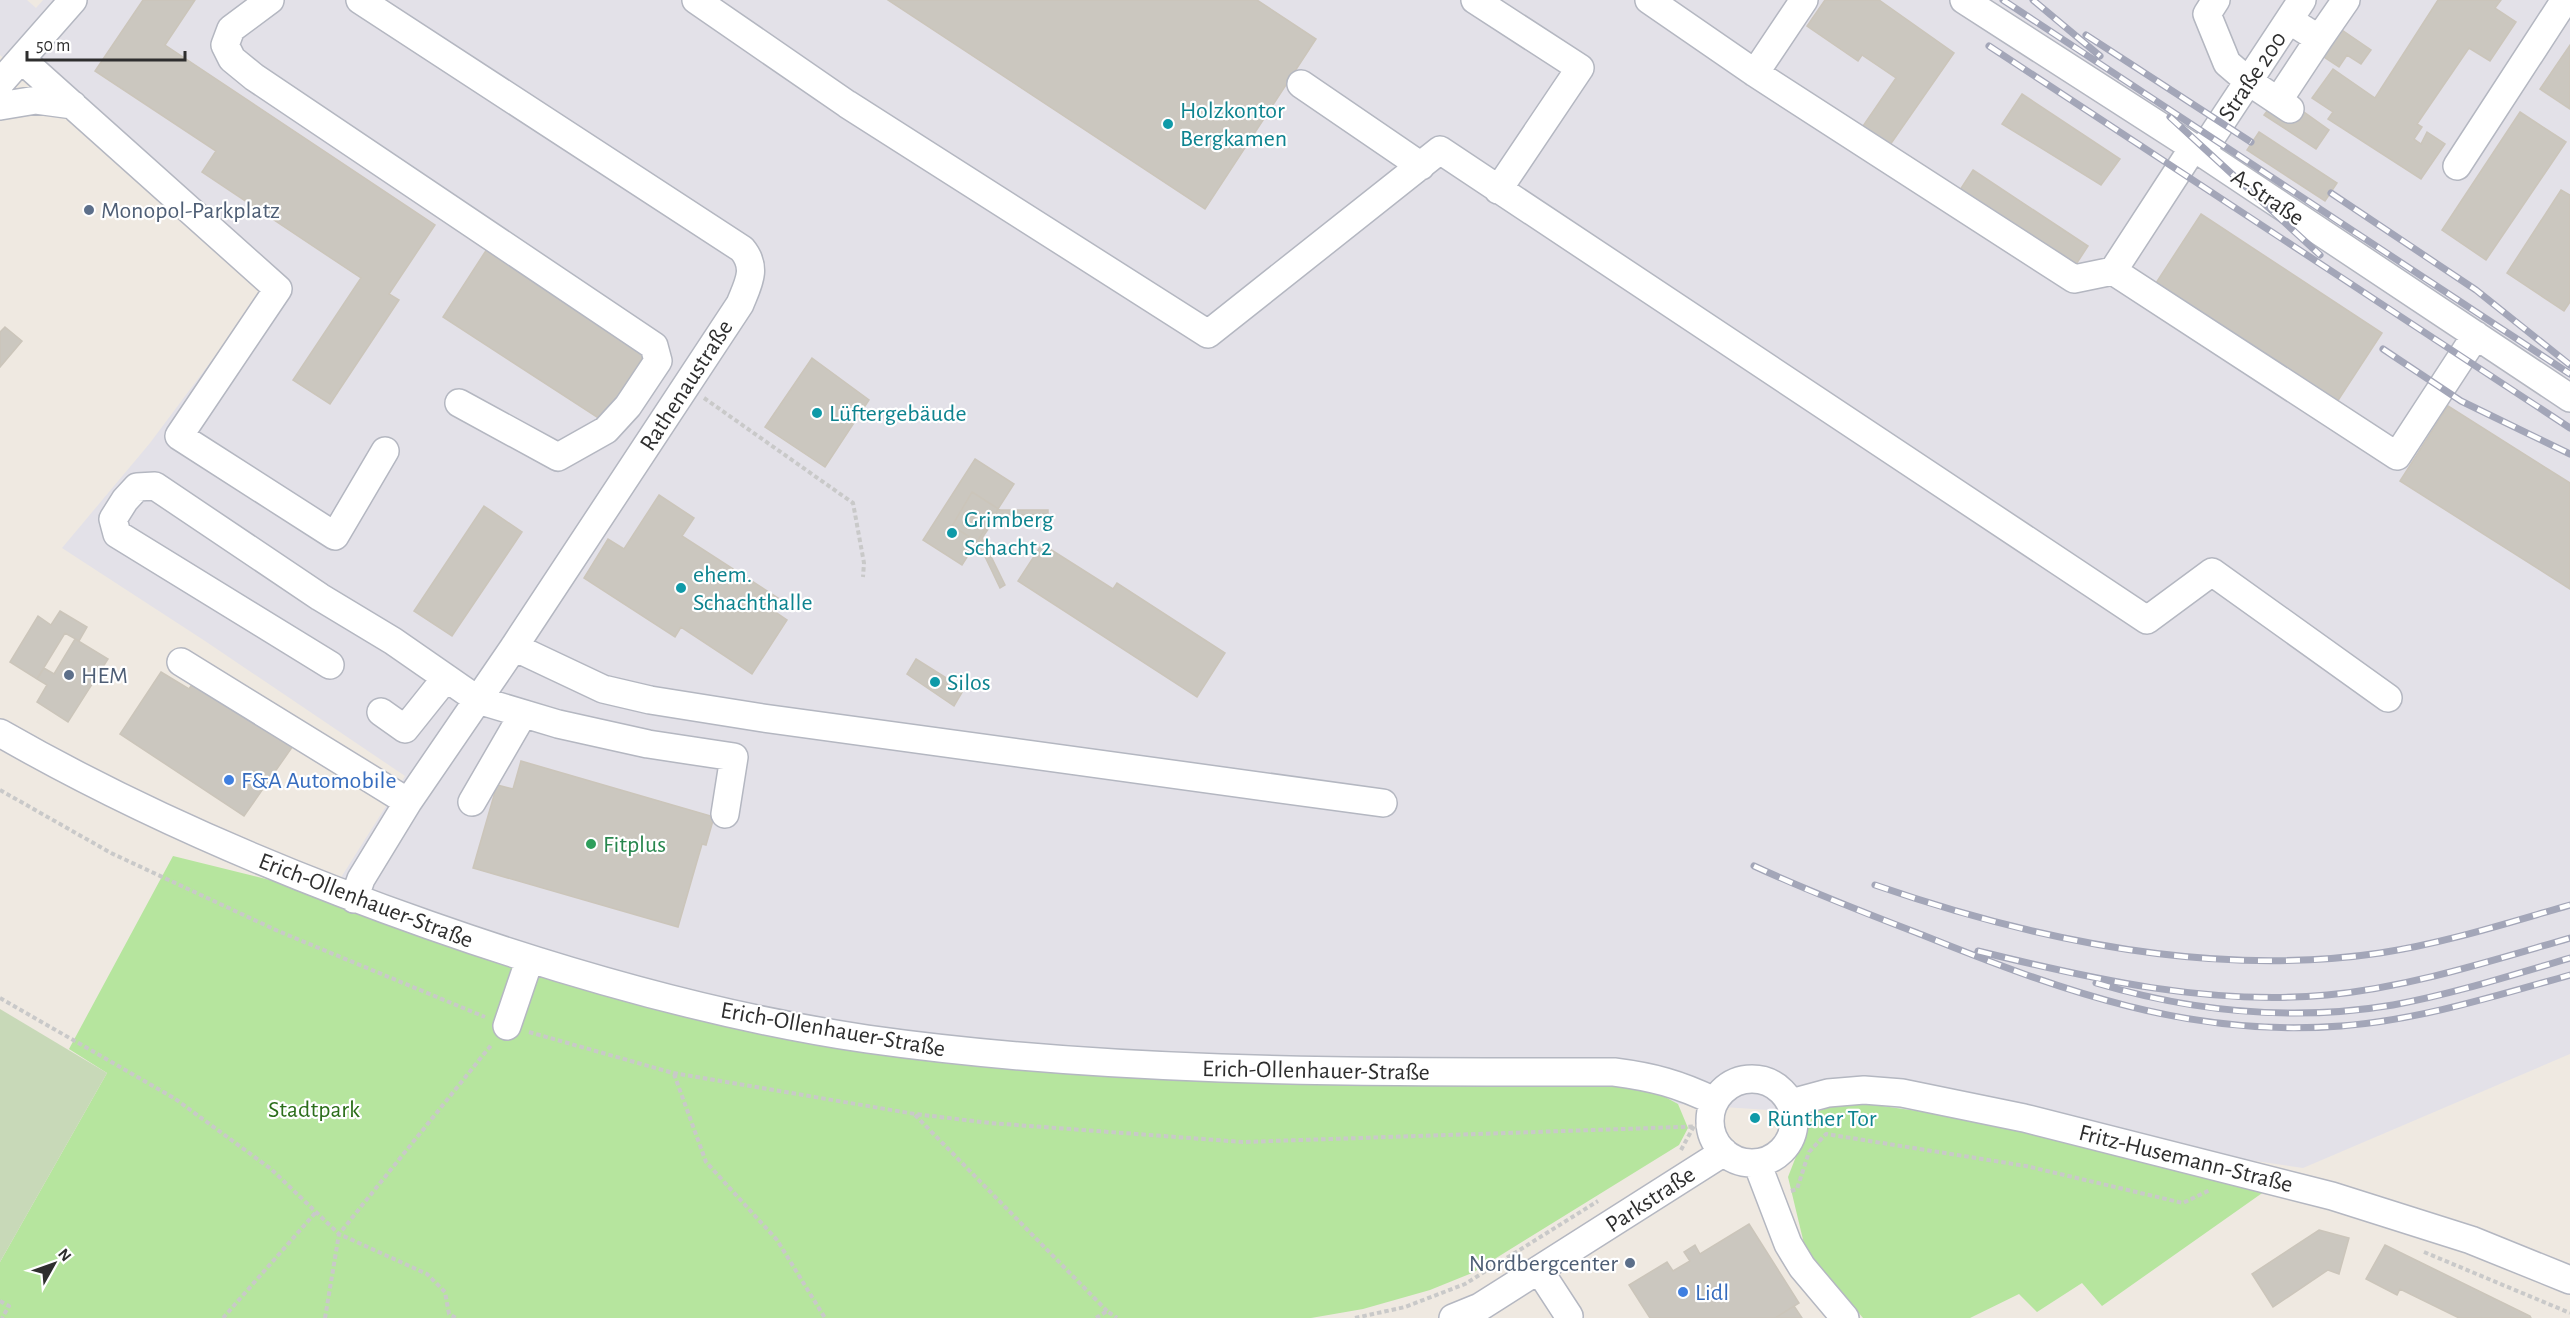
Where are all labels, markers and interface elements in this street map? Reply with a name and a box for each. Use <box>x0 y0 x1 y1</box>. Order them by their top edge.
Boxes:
scale bar <box>27 24 184 62</box>
street label: Straße 200 <box>2214 27 2291 126</box>
text: 50 m <box>36 37 70 55</box>
place label: Holzkontor Bergkamen <box>1180 99 1287 151</box>
marker: Holzkontor Bergkamen <box>1161 117 1175 131</box>
street label: A-Straße <box>2227 165 2308 231</box>
place label: Monopol-Parkplatz <box>101 199 280 223</box>
marker: Monopol-Parkplatz <box>82 203 96 217</box>
street label: Rathenaustraße <box>636 316 738 455</box>
place label: Lüftergebäude <box>829 402 966 426</box>
marker: Lüftergebäude <box>810 406 824 420</box>
place label: Grimberg Schacht 2 <box>964 508 1054 560</box>
marker: Grimberg Schacht 2 <box>945 526 959 540</box>
place label: ehem. Schachthalle <box>693 563 813 615</box>
marker: ehem. Schachthalle <box>674 581 688 595</box>
place label: HEM <box>81 664 128 688</box>
marker: HEM <box>62 668 76 682</box>
place label: Silos <box>947 671 991 695</box>
marker: Silos <box>928 675 942 689</box>
place label: F&A Automobile <box>241 769 397 793</box>
marker: F&A Automobile <box>222 773 236 787</box>
place label: Fitplus <box>603 833 666 857</box>
marker: Fitplus <box>584 837 598 851</box>
street label: Erich-Ollenhauer-Straße <box>255 849 476 953</box>
street label: Erich-Ollenhauer-Straße <box>719 998 947 1062</box>
street label: Erich-Ollenhauer-Straße <box>1202 1057 1430 1085</box>
park label: Stadtpark <box>268 1098 360 1122</box>
place label: Rünther Tor <box>1767 1107 1877 1131</box>
marker: Rünther Tor <box>1748 1111 1762 1125</box>
street label: Fritz-Husemann-Straße <box>2076 1121 2295 1197</box>
street label: Parkstraße <box>1602 1162 1699 1237</box>
north arrow <box>24 1234 84 1294</box>
text: N <box>55 1246 74 1264</box>
place label: Nordbergcenter <box>1469 1252 1618 1276</box>
marker: Nordbergcenter <box>1623 1256 1637 1270</box>
place label: Lidl <box>1695 1281 1729 1305</box>
marker: Lidl <box>1676 1285 1690 1299</box>

